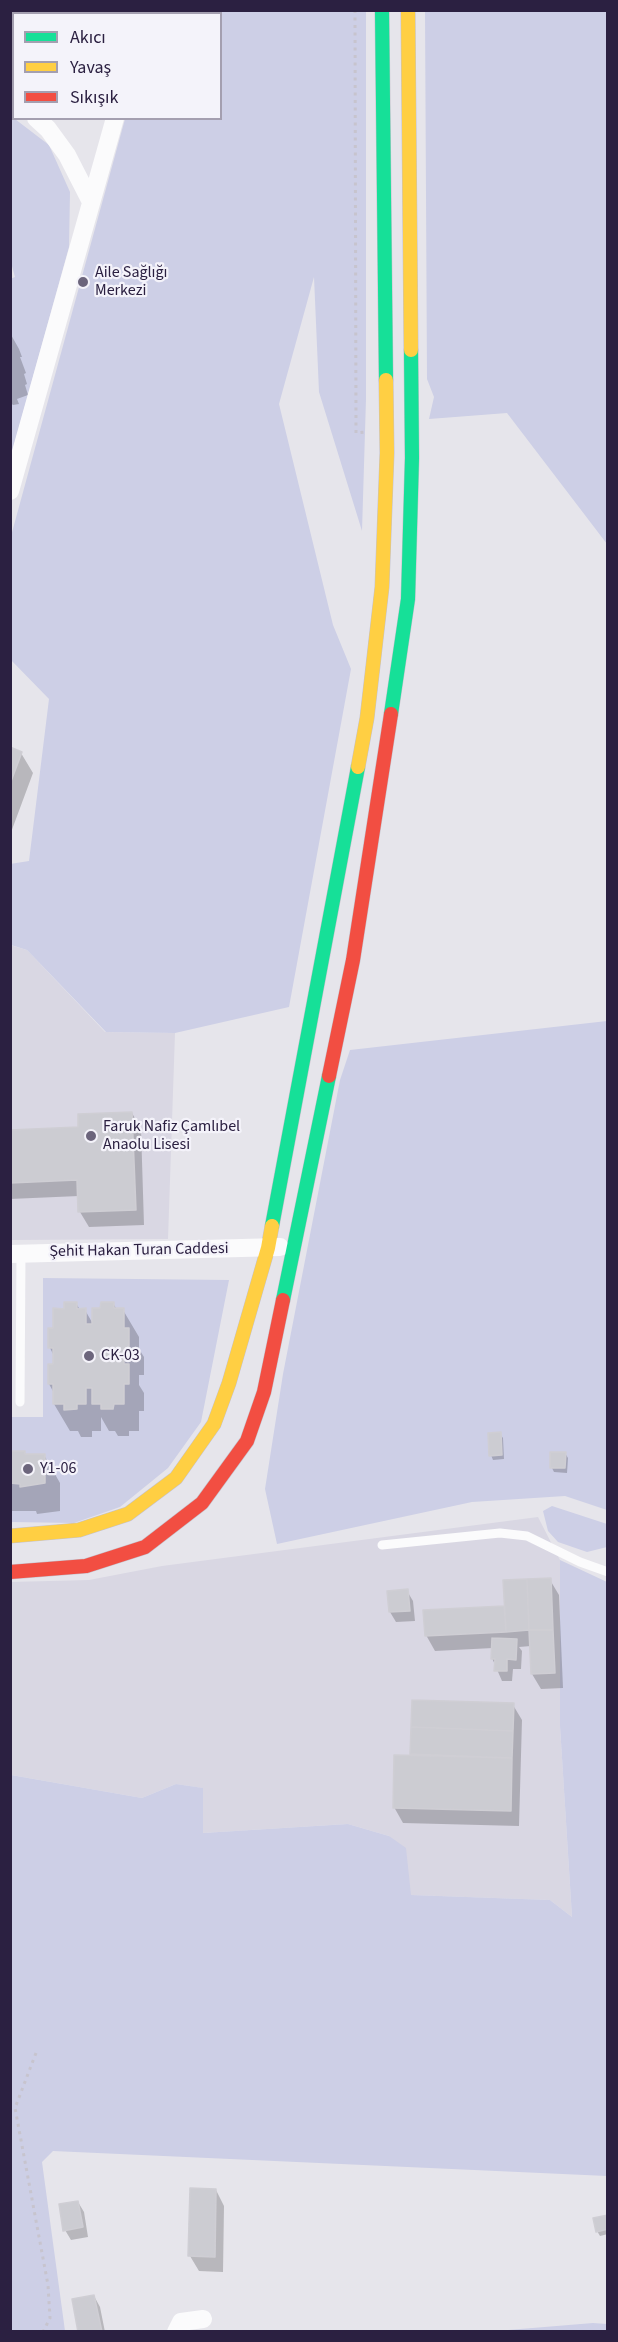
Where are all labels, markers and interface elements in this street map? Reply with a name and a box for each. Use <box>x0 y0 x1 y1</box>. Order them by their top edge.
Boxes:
legend <box>12 12 222 120</box>
text: Akıcı <box>70 25 106 50</box>
text: Yavaş <box>70 55 111 80</box>
text: Sıkışık <box>70 85 118 110</box>
place label: Aile Sağlığı Merkezi <box>95 263 168 301</box>
marker: Aile Sağlığı Merkezi <box>76 275 90 289</box>
place label: Faruk Nafiz Çamlıbel Anaolu Lisesi <box>103 1117 240 1155</box>
marker: Faruk Nafiz Çamlıbel Anaolu Lisesi <box>84 1129 98 1143</box>
street label: Şehit Hakan Turan Caddesi <box>49 1240 229 1262</box>
place label: CK-03 <box>101 1346 140 1366</box>
marker: CK-03 <box>82 1349 96 1363</box>
place label: Y1-06 <box>40 1459 76 1479</box>
marker: Y1-06 <box>21 1462 35 1476</box>

